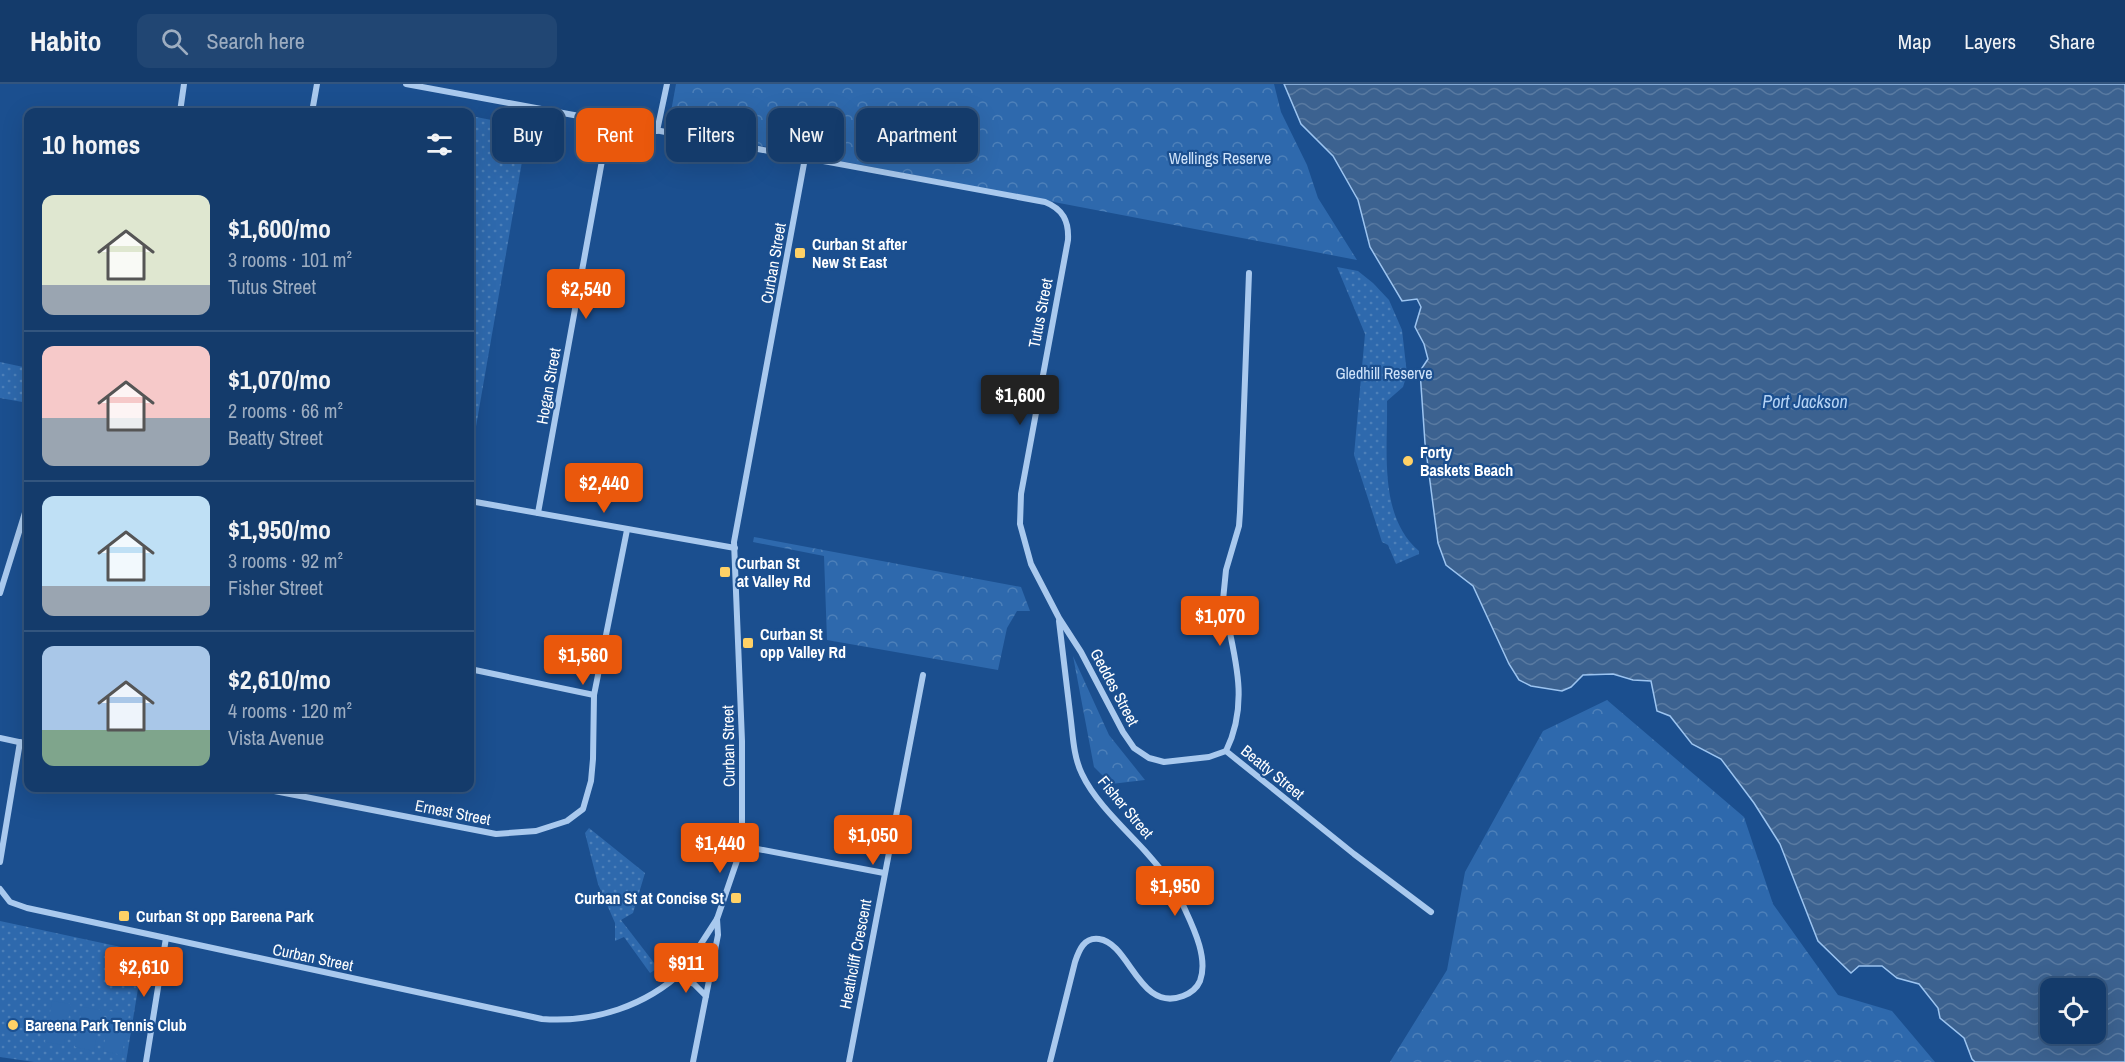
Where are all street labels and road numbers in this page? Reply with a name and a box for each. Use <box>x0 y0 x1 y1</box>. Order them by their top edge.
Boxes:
street label: Curban Street <box>755 221 791 305</box>
street label: Tutus Street <box>1022 276 1058 350</box>
street label: Hogan Street <box>530 346 566 426</box>
street label: Geddes Street <box>1085 644 1145 730</box>
street label: Curban Street <box>716 705 740 787</box>
street label: Beatty Street <box>1237 740 1310 805</box>
street label: Fisher Street <box>1093 771 1159 843</box>
street label: Ernest Street <box>413 794 493 830</box>
street label: Heathcliff Crescent <box>834 897 876 1011</box>
street label: Curban Street <box>271 938 356 976</box>

